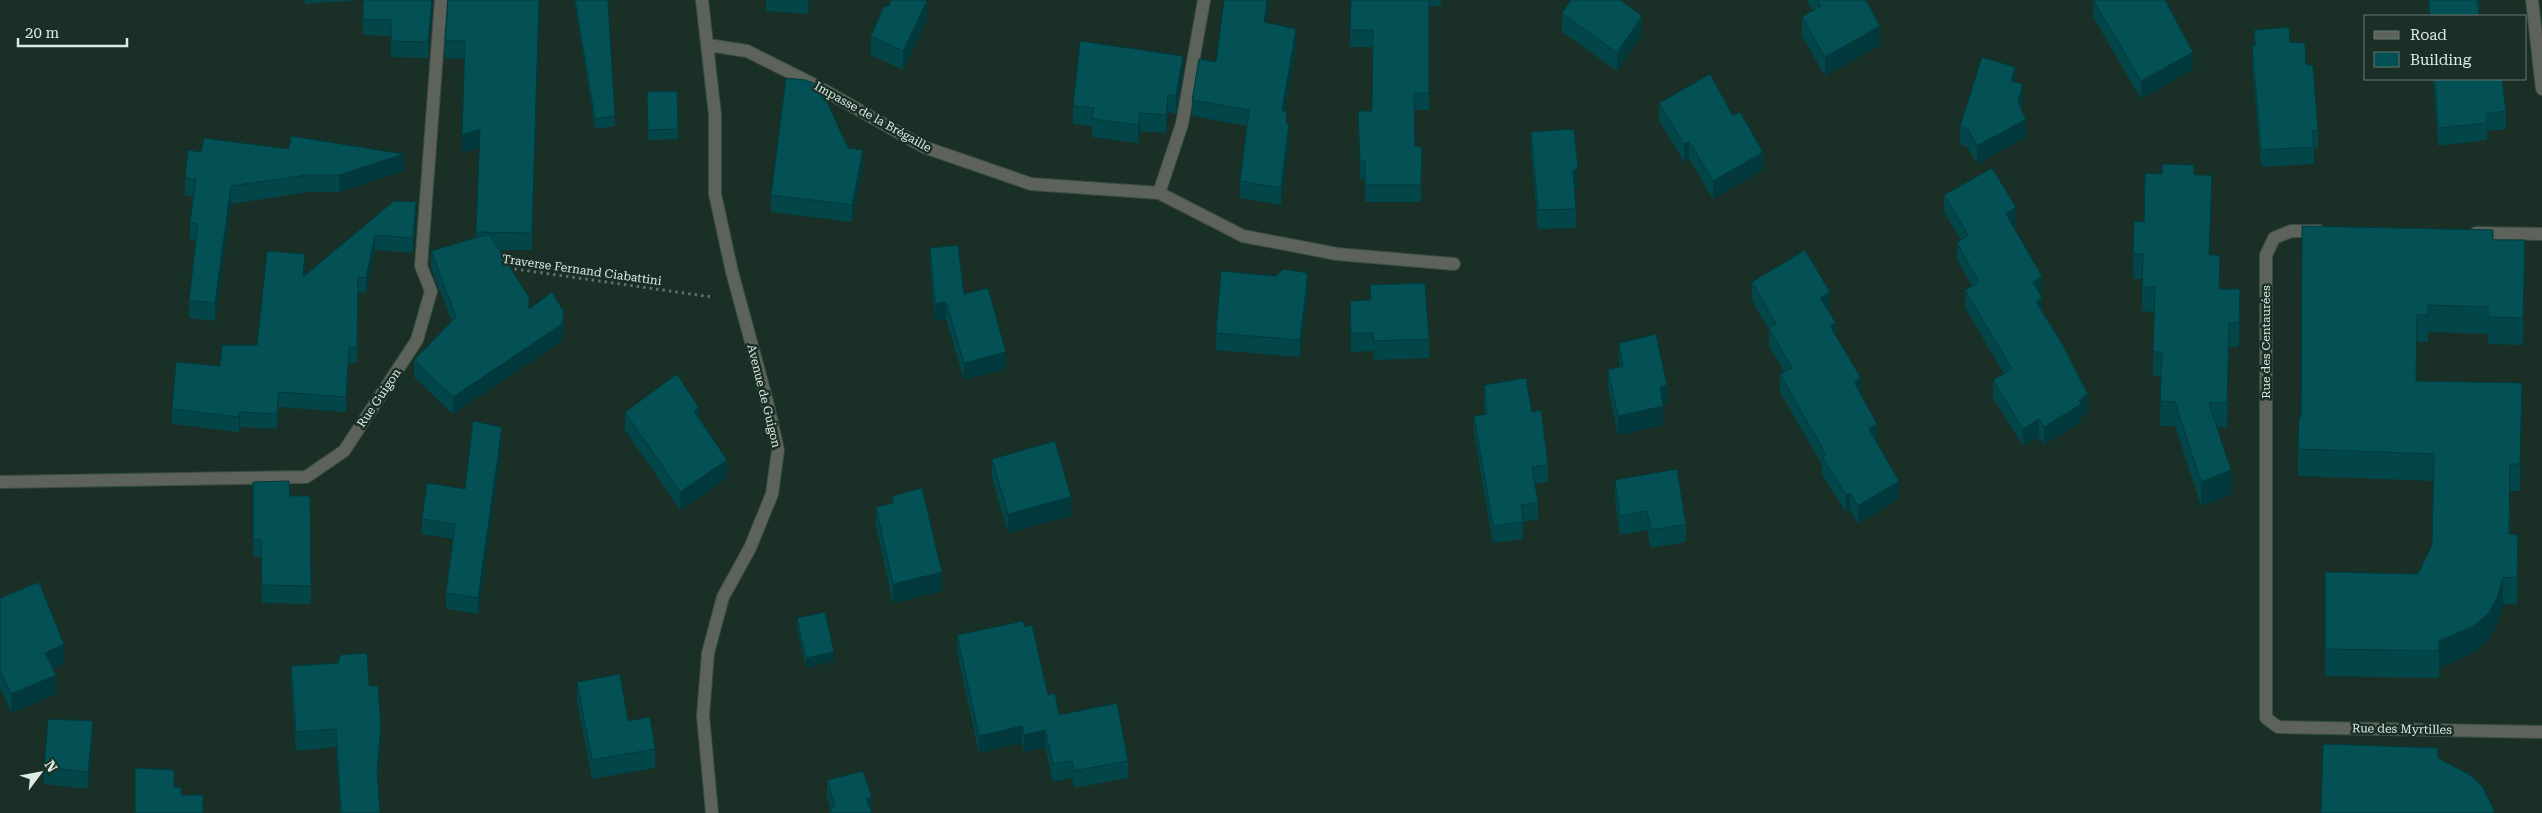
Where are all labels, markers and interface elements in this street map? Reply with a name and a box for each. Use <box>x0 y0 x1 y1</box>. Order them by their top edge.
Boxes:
scale bar <box>18 15 126 47</box>
legend <box>2364 15 2527 80</box>
text: 20 m <box>25 24 60 42</box>
text: Road <box>2410 26 2447 44</box>
text: Building <box>2410 51 2472 69</box>
street label: Impasse de la Brégaille <box>812 79 934 155</box>
street label: Traverse Fernand Ciabattini <box>501 252 663 288</box>
street label: Rue des Centaurées <box>2259 285 2273 399</box>
street label: Avenue de Guigon <box>744 343 784 449</box>
street label: Rue Guigon <box>354 366 404 430</box>
street label: Rue des Myrtilles <box>2352 721 2452 737</box>
north arrow <box>15 748 65 798</box>
text: N <box>41 757 61 775</box>

